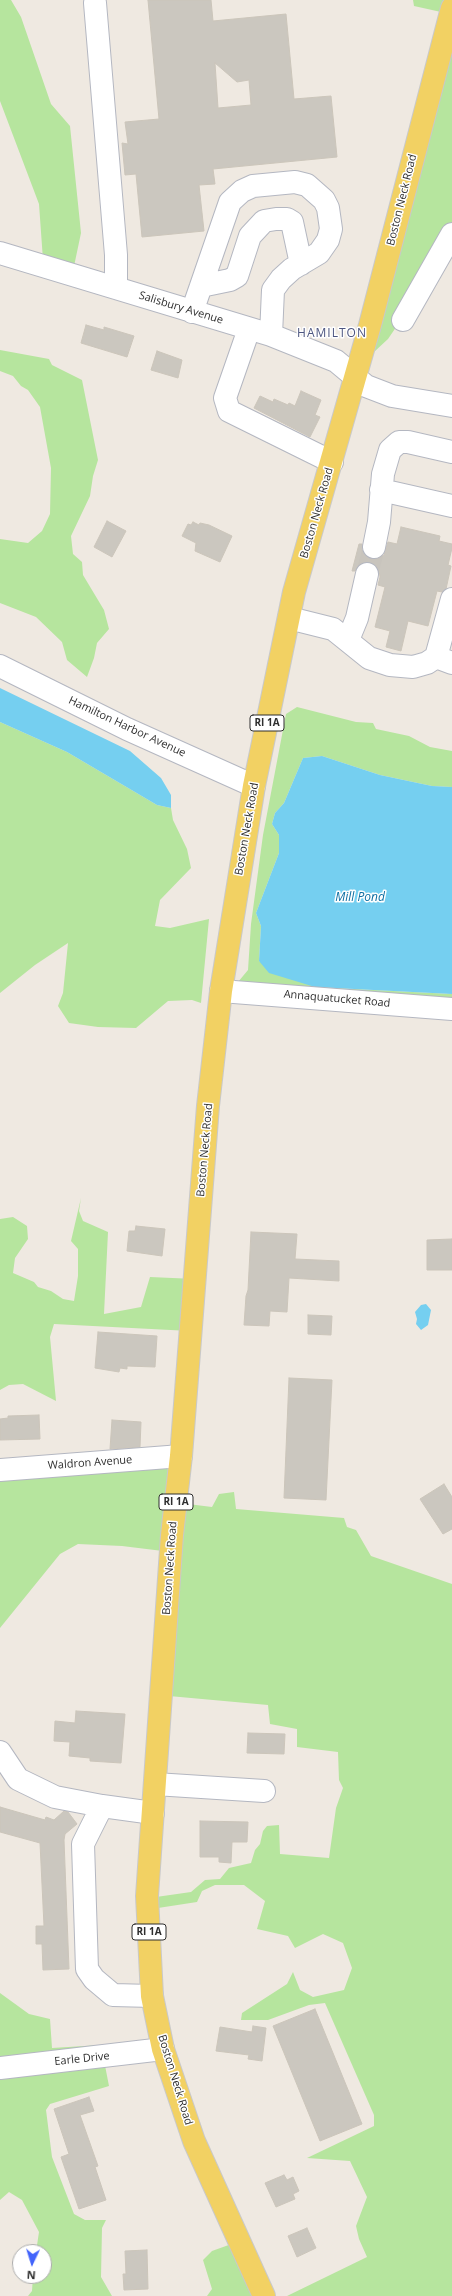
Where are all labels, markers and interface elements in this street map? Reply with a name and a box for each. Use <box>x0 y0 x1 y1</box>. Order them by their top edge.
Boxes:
street label: Boston Neck Road <box>384 153 420 247</box>
street label: Salisbury Avenue <box>137 289 225 327</box>
district label: HAMILTON <box>297 327 367 341</box>
street label: Boston Neck Road <box>298 466 336 560</box>
street label: Hamilton Harbor Avenue <box>66 694 188 760</box>
road number: RI 1A <box>250 715 284 731</box>
street label: Boston Neck Road <box>232 782 262 876</box>
water label: Mill Pond <box>335 891 385 905</box>
street label: Annaquatucket Road <box>283 988 391 1010</box>
street label: Boston Neck Road <box>194 1103 216 1197</box>
street label: Waldron Avenue <box>47 1453 133 1473</box>
road number: RI 1A <box>159 1494 193 1510</box>
street label: Boston Neck Road <box>160 1521 180 1615</box>
road number: RI 1A <box>132 1924 166 1940</box>
street label: Boston Neck Road <box>155 2033 195 2127</box>
street label: Earle Drive <box>54 2050 110 2068</box>
north arrow <box>12 2244 52 2284</box>
text: N <box>26 2268 36 2283</box>

